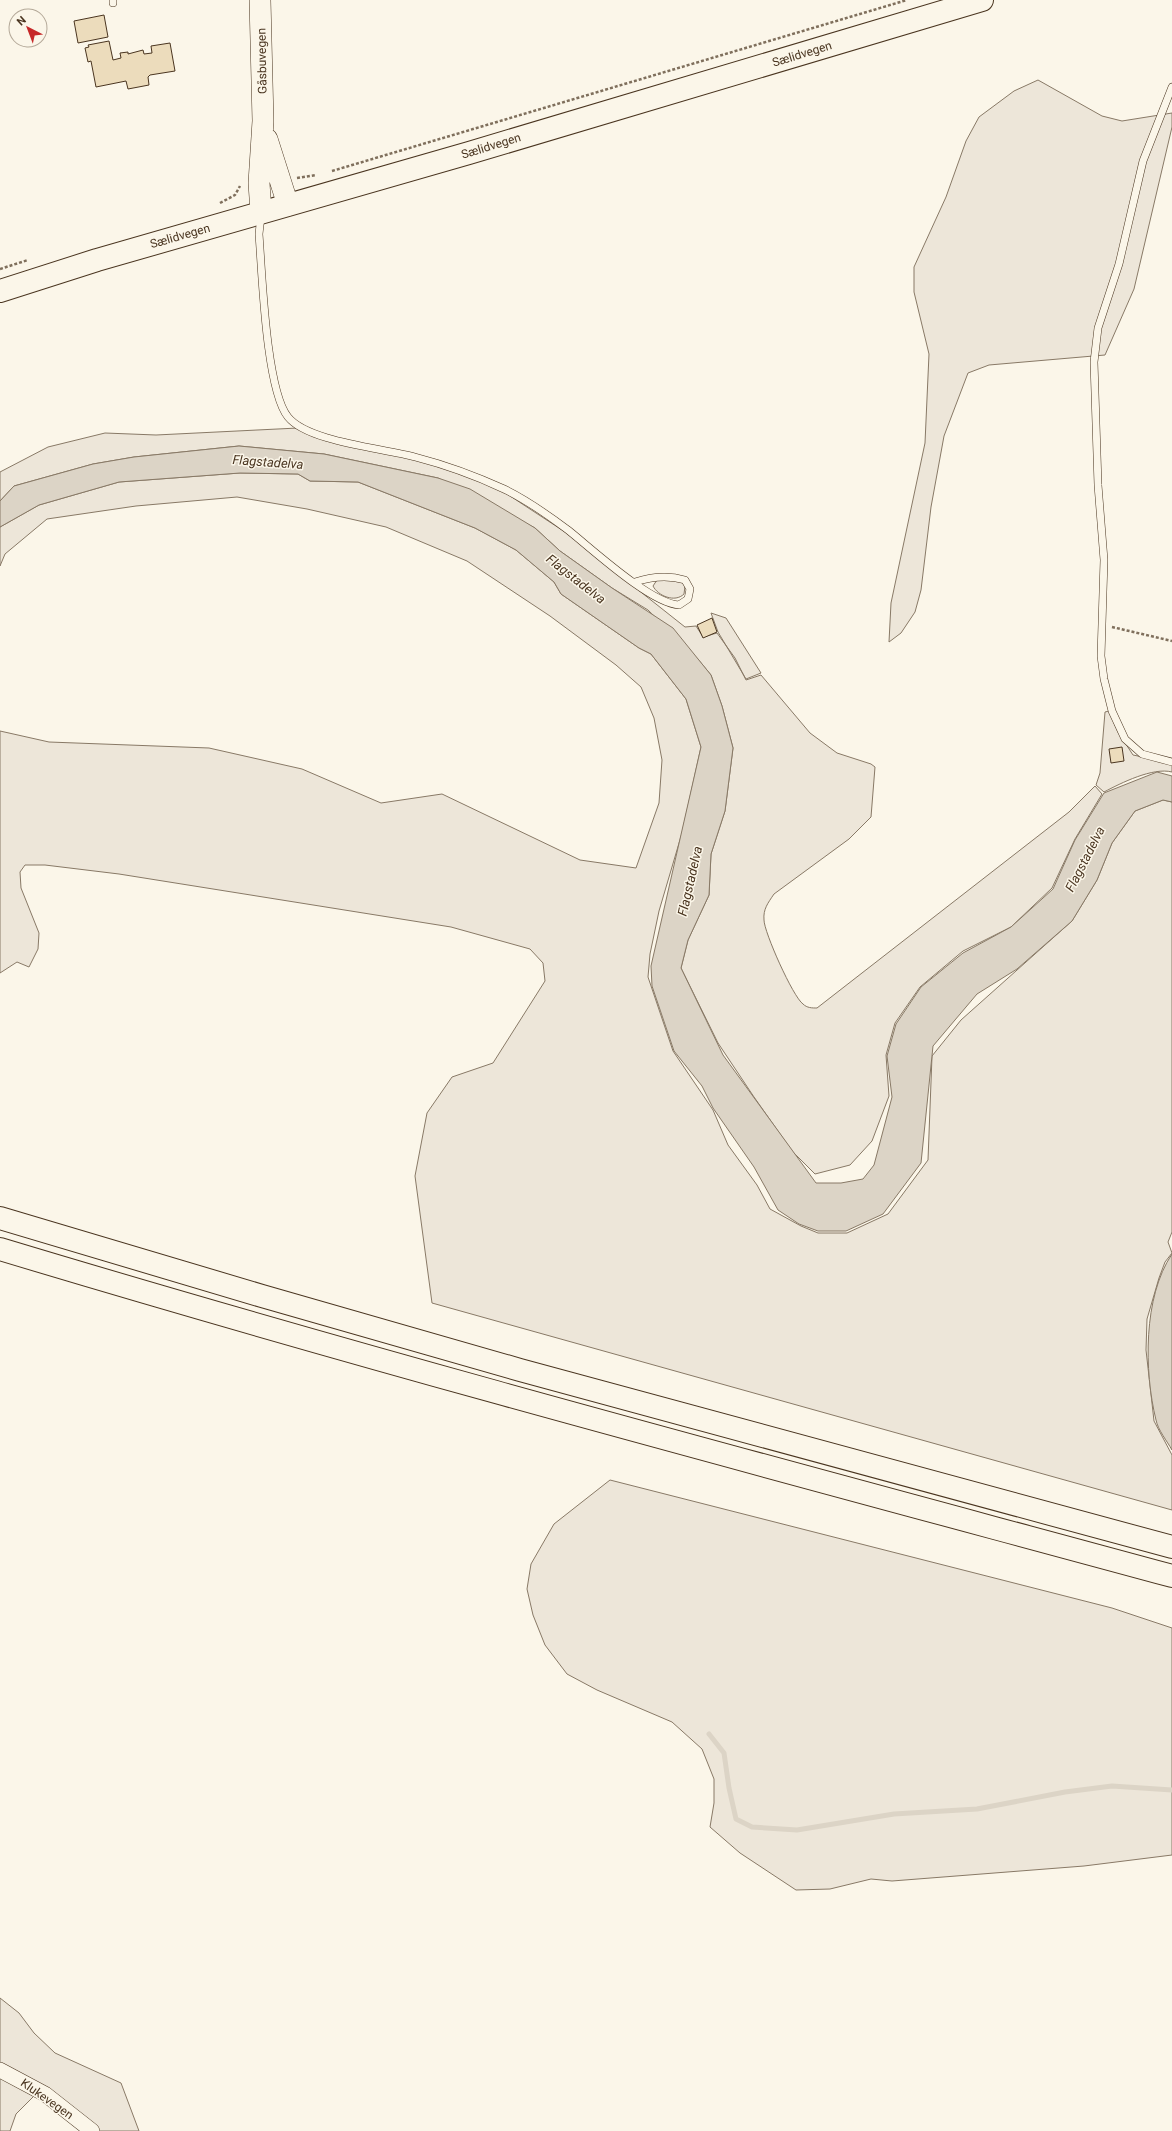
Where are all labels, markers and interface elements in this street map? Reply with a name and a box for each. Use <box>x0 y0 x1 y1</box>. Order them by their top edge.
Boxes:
north arrow <box>8 8 48 48</box>
text: N <box>14 13 29 28</box>
street label: Gåsbuvegen <box>254 28 270 94</box>
street label: Sælidvegen <box>770 38 834 70</box>
street label: Sælidvegen <box>459 130 523 162</box>
street label: Sælidvegen <box>148 221 212 251</box>
water label: Flagstadelva <box>232 452 304 472</box>
water label: Flagstadelva <box>543 551 609 607</box>
water label: Flagstadelva <box>1062 824 1108 894</box>
water label: Flagstadelva <box>675 844 705 917</box>
street label: Klukevegen <box>18 2076 76 2122</box>

